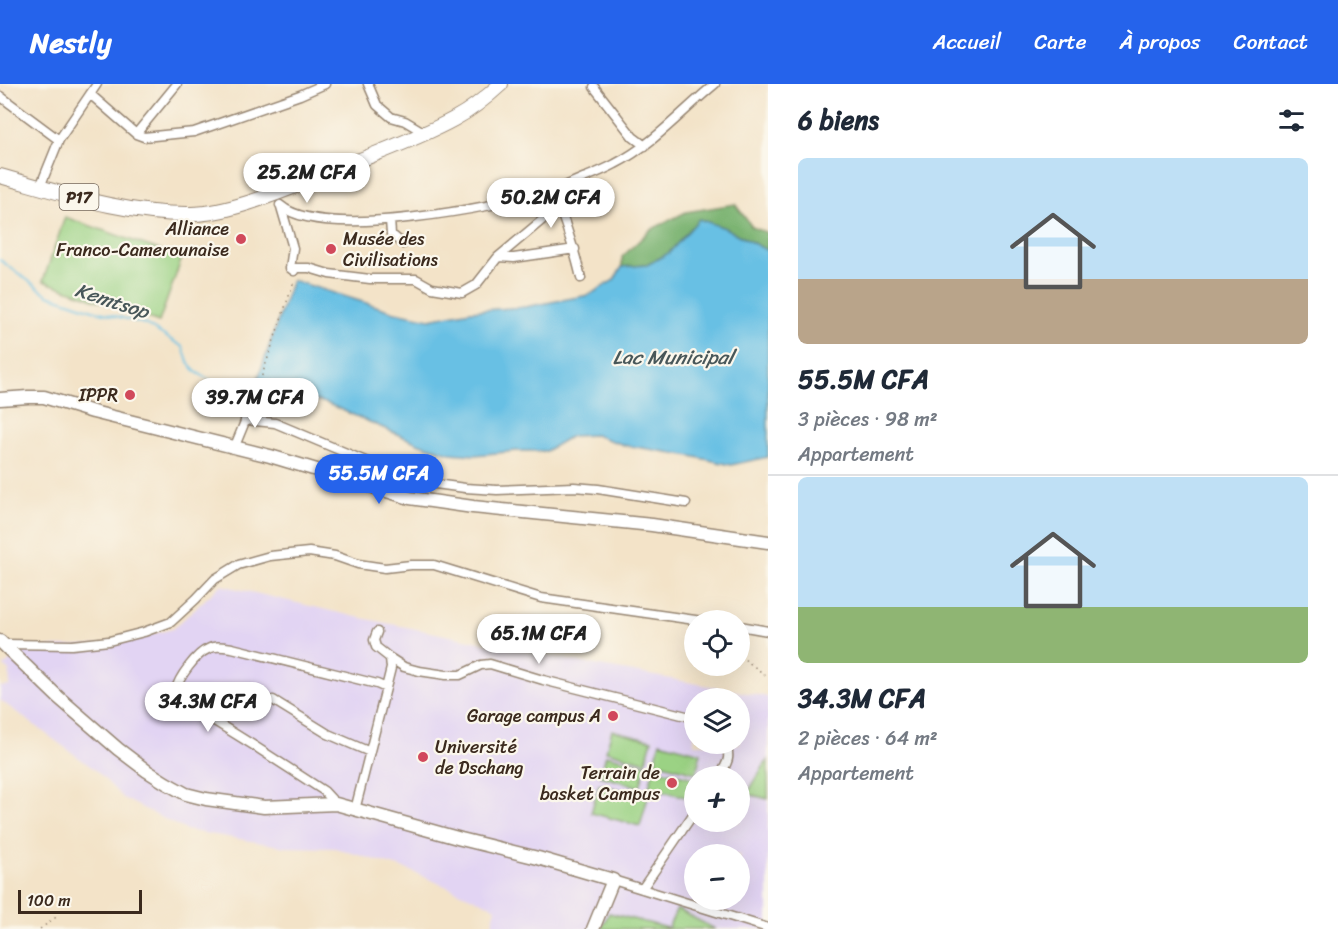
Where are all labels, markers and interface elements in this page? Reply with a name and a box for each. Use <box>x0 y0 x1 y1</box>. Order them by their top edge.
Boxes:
text: Nestly <box>30 18 111 67</box>
text: Accueil <box>933 23 1001 61</box>
text: Carte <box>1034 23 1087 61</box>
text: À propos <box>1120 23 1201 61</box>
text: Contact <box>1234 23 1308 61</box>
text: 6 biens <box>798 97 879 143</box>
icon: filters <box>1275 104 1308 137</box>
pin: 25.2M CFA <box>238 153 376 204</box>
text: 25.2M CFA <box>257 155 357 190</box>
pin: 50.2M CFA <box>482 178 620 229</box>
text: 50.2M CFA <box>501 180 601 215</box>
road number: P17 <box>60 184 98 210</box>
icon: home <box>999 197 1107 305</box>
place label: Alliance Franco-Camerounaise <box>56 213 229 266</box>
place label: Musée des Civilisations <box>343 223 438 276</box>
marker: Alliance Franco-Camerounaise <box>234 232 248 246</box>
marker: Musée des Civilisations <box>324 242 338 256</box>
water label: Kemtsop <box>71 273 155 330</box>
water label: Lac Municipal <box>613 340 737 375</box>
text: 55.5M CFA <box>798 356 929 402</box>
pin: 39.7M CFA <box>186 378 324 429</box>
place label: IPPR <box>78 379 118 411</box>
text: 39.7M CFA <box>206 380 304 415</box>
marker: IPPR <box>123 388 137 402</box>
text: 3 pièces · 98 m² <box>798 402 938 437</box>
text: Appartement <box>798 437 914 472</box>
pin: 55.5M CFA <box>310 454 448 505</box>
text: 55.5M CFA <box>329 456 429 491</box>
icon: home <box>999 516 1107 624</box>
map controls <box>684 610 750 910</box>
button: locate <box>684 610 750 676</box>
pin: 65.1M CFA <box>470 614 608 665</box>
text: 65.1M CFA <box>491 616 587 651</box>
text: 34.3M CFA <box>798 675 926 721</box>
pin: 34.3M CFA <box>139 682 277 733</box>
text: 34.3M CFA <box>159 684 257 719</box>
button: layers <box>684 688 750 754</box>
place label: Garage campus A <box>467 700 601 732</box>
marker: Garage campus A <box>606 709 620 723</box>
text: 2 pièces · 64 m² <box>798 721 938 756</box>
place label: Université de Dschang <box>435 731 524 784</box>
marker: Université de Dschang <box>416 750 430 764</box>
text: Appartement <box>798 756 914 791</box>
place label: Terrain de basket Campus <box>540 757 661 810</box>
button: + <box>684 766 750 832</box>
marker: Terrain de basket Campus <box>665 776 679 790</box>
button: − <box>684 844 750 910</box>
text: 100 m <box>27 886 71 915</box>
scale bar <box>18 887 142 914</box>

